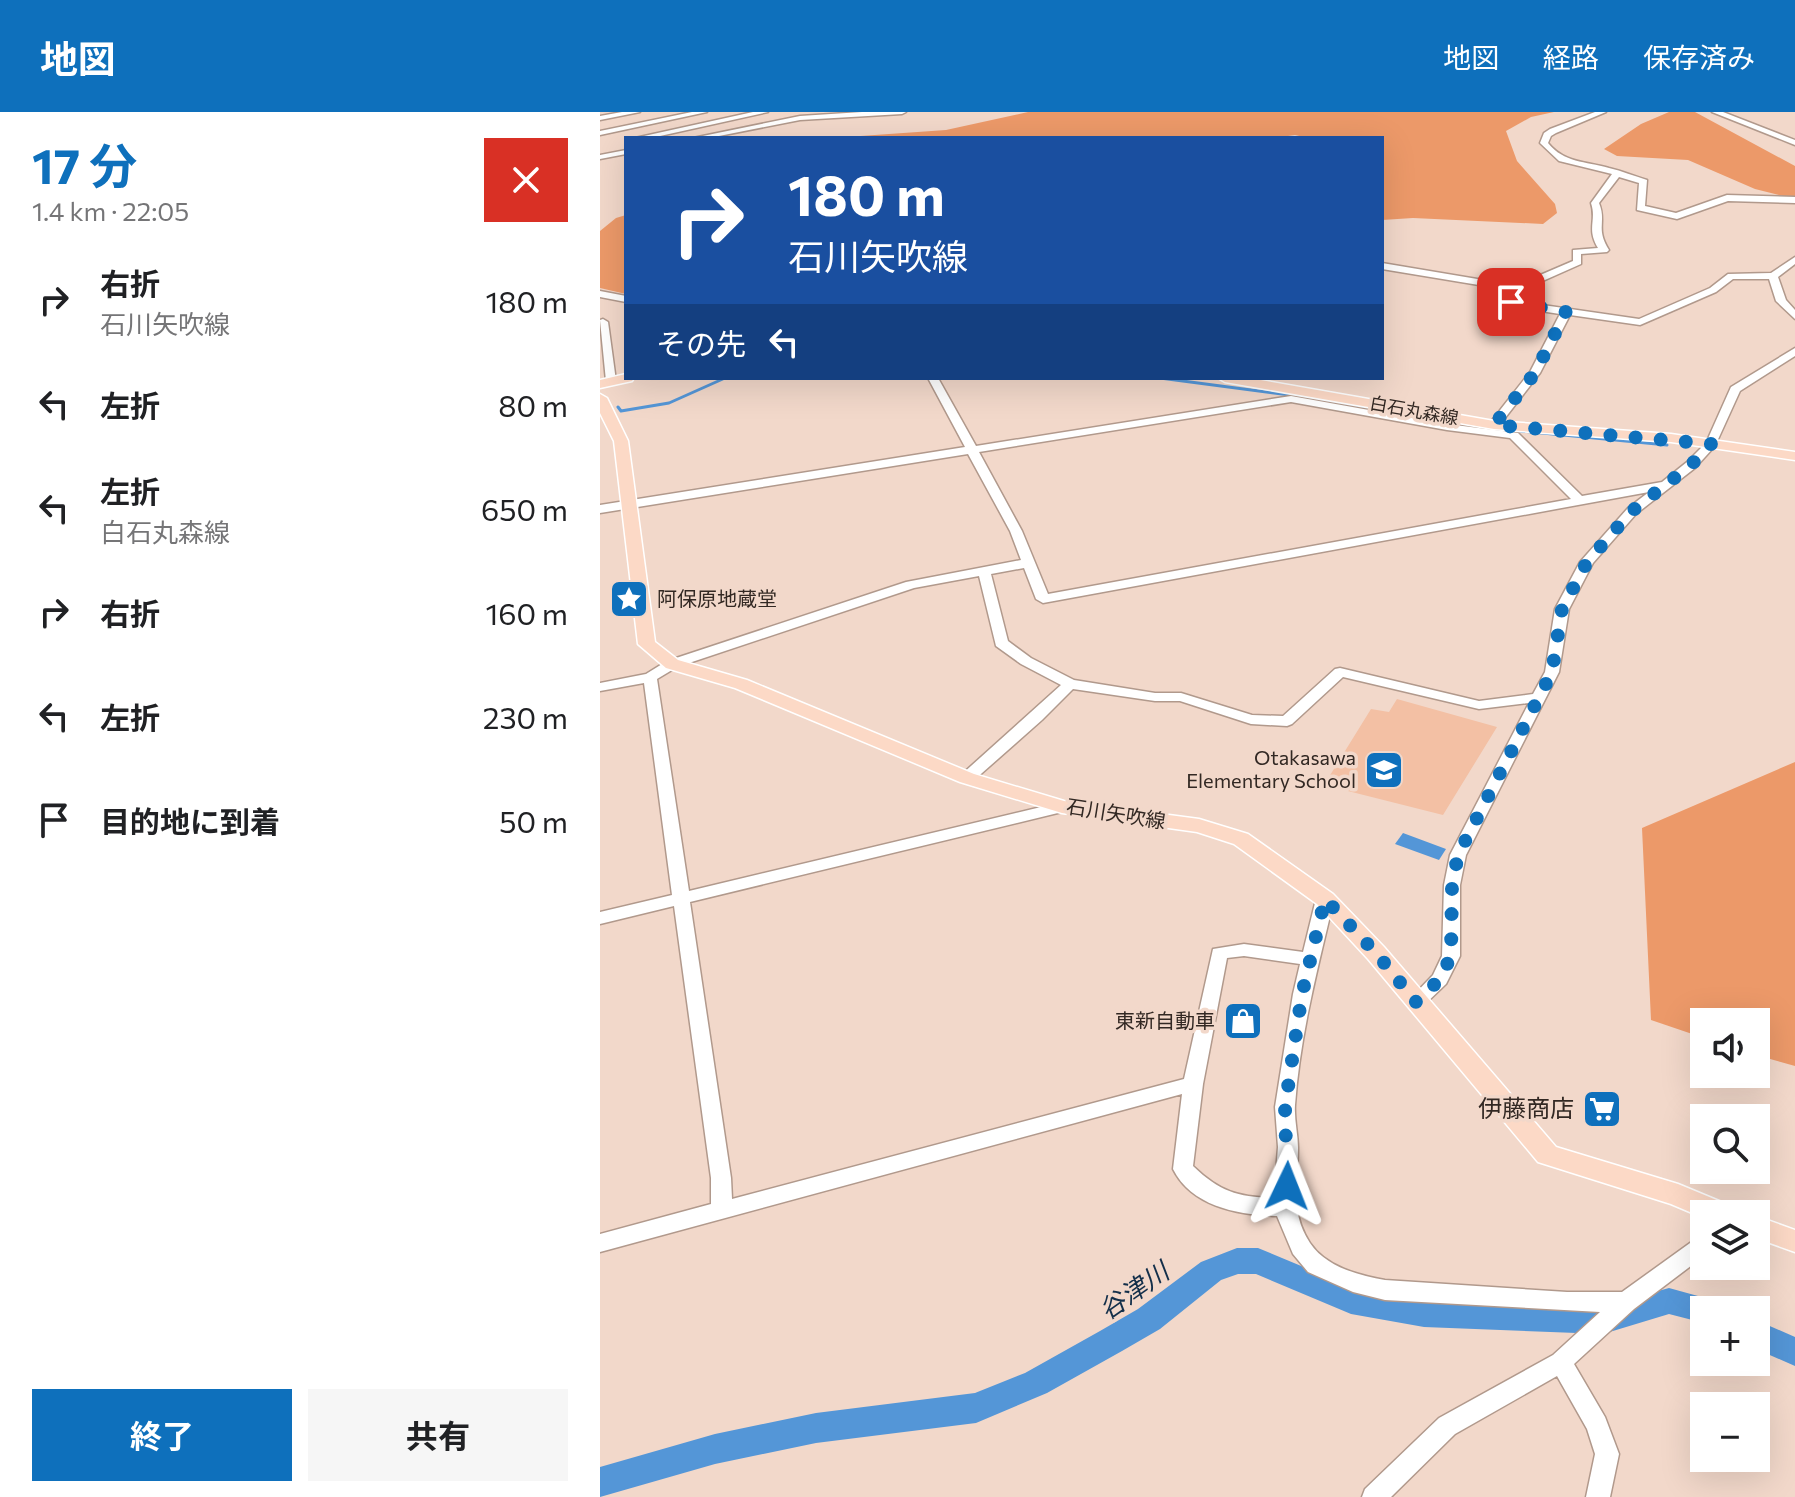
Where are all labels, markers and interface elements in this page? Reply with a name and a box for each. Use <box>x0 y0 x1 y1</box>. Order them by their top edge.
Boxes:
text: 地図 <box>40 34 116 81</box>
text: 地図 <box>1443 40 1499 74</box>
text: 経路 <box>1543 40 1599 74</box>
text: 保存済み <box>1643 40 1755 74</box>
text: 17 分 <box>32 135 137 194</box>
button: close <box>484 138 568 222</box>
text: 180 m <box>788 159 945 228</box>
icon: right <box>656 168 760 272</box>
text: 1.4 km · 22:05 <box>32 195 189 226</box>
text: 石川矢吹線 <box>788 233 968 277</box>
text: 右折 <box>100 264 160 301</box>
pin <box>1477 268 1545 336</box>
icon: right <box>32 278 76 322</box>
icon: arrive <box>1489 280 1533 324</box>
text: 180 m <box>485 282 568 319</box>
text: 石川矢吹線 <box>100 308 230 339</box>
icon: left <box>762 320 806 364</box>
text: その先 <box>656 324 746 361</box>
icon: left <box>32 382 76 426</box>
text: 左折 <box>100 386 160 423</box>
text: 80 m <box>498 386 568 423</box>
street label: 白石丸森線 <box>1368 391 1460 429</box>
text: 左折 <box>100 472 160 509</box>
icon: left <box>32 486 76 530</box>
text: 650 m <box>481 490 568 527</box>
text: 白石丸森線 <box>100 516 230 547</box>
place icon: 阿保原地蔵堂 <box>608 578 650 620</box>
place label: 阿保原地蔵堂 <box>657 586 777 610</box>
icon: right <box>32 590 76 634</box>
text: 右折 <box>100 594 160 631</box>
text: 160 m <box>485 594 568 631</box>
icon: left <box>32 694 76 738</box>
text: 左折 <box>100 698 160 735</box>
text: 230 m <box>483 698 568 735</box>
place label: Otakasawa Elementary School <box>1186 745 1356 792</box>
school or university icon: Otakasawa Elementary School <box>1363 749 1405 791</box>
street label: 石川矢吹線 <box>1065 793 1167 833</box>
icon: arrive <box>32 798 76 842</box>
text: 目的地に到着 <box>100 802 280 839</box>
text: 50 m <box>499 802 568 839</box>
shop icon: 東新自動車 <box>1222 1000 1264 1042</box>
place label: 東新自動車 <box>1115 1008 1215 1032</box>
map controls <box>1690 1008 1770 1472</box>
button: sound <box>1690 1008 1770 1088</box>
supermarket icon: 伊藤商店 <box>1581 1088 1623 1130</box>
place label: 伊藤商店 <box>1478 1093 1574 1122</box>
button: search <box>1690 1104 1770 1184</box>
position arrow <box>1245 1144 1329 1228</box>
button: layers <box>1690 1200 1770 1280</box>
water label: 谷津川 <box>1092 1253 1176 1325</box>
button: + <box>1690 1296 1770 1376</box>
button: 終了 <box>32 1389 292 1481</box>
button: 共有 <box>308 1389 568 1481</box>
button: − <box>1690 1392 1770 1472</box>

